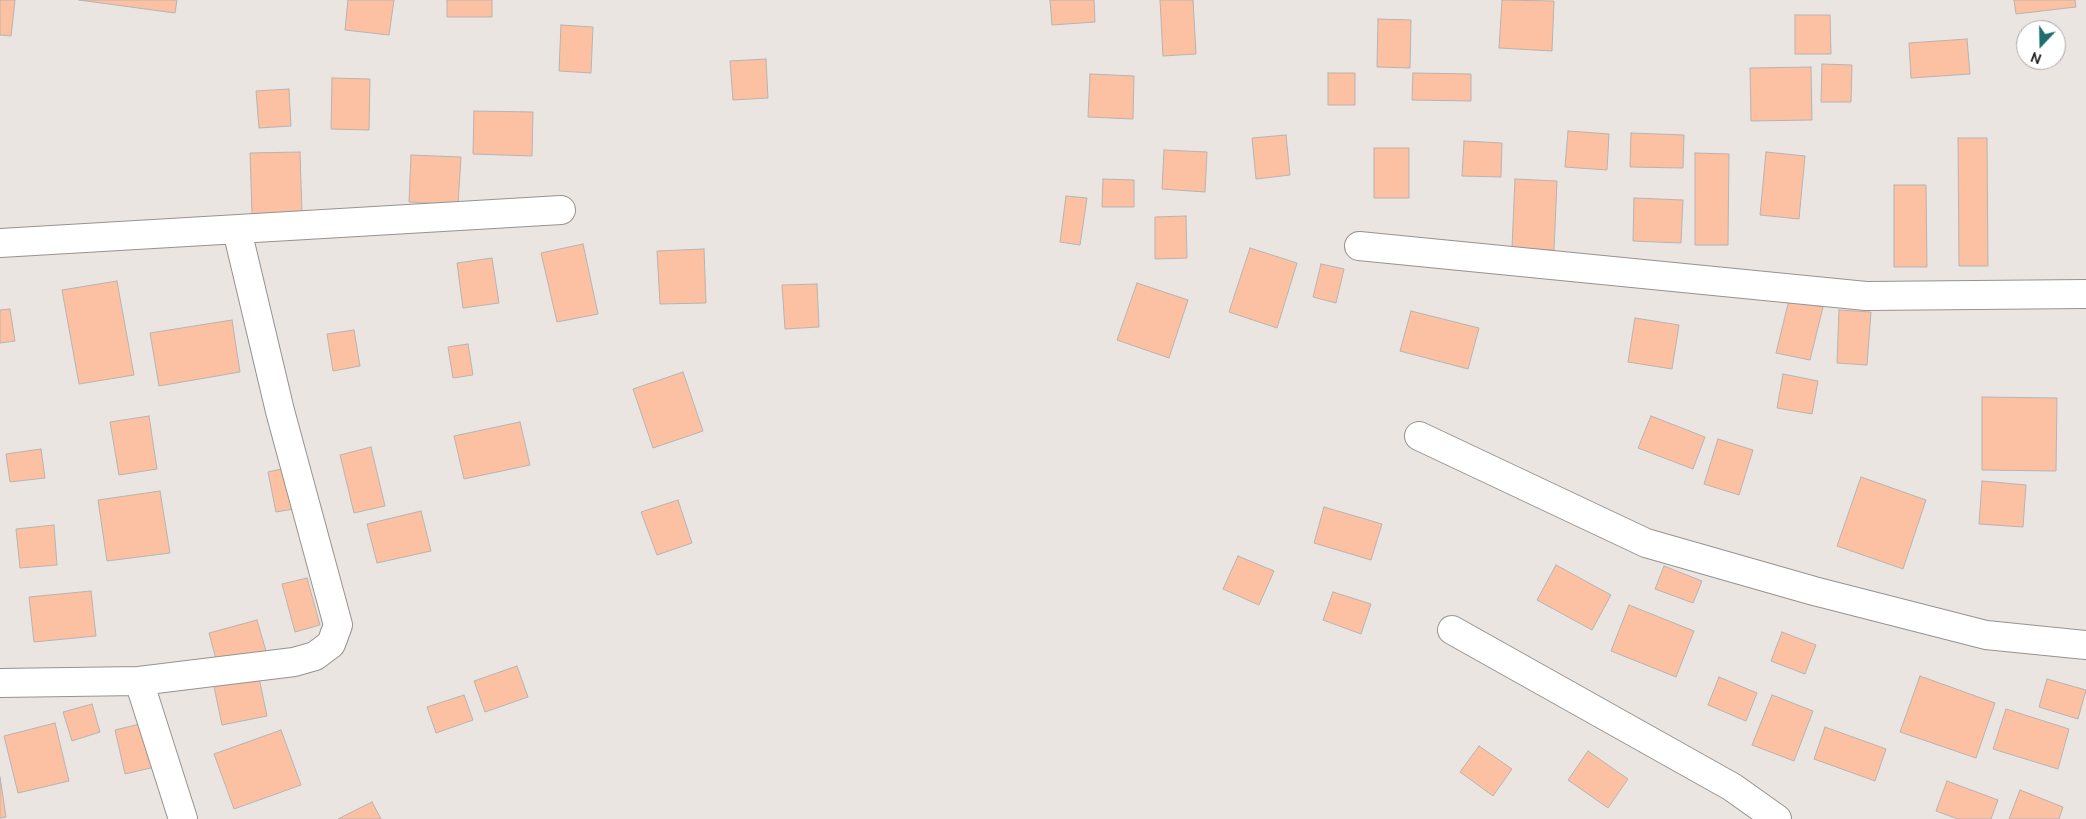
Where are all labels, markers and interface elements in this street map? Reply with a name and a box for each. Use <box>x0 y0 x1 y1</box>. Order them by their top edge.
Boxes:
north arrow <box>2016 20 2066 70</box>
text: N <box>2028 49 2044 67</box>

